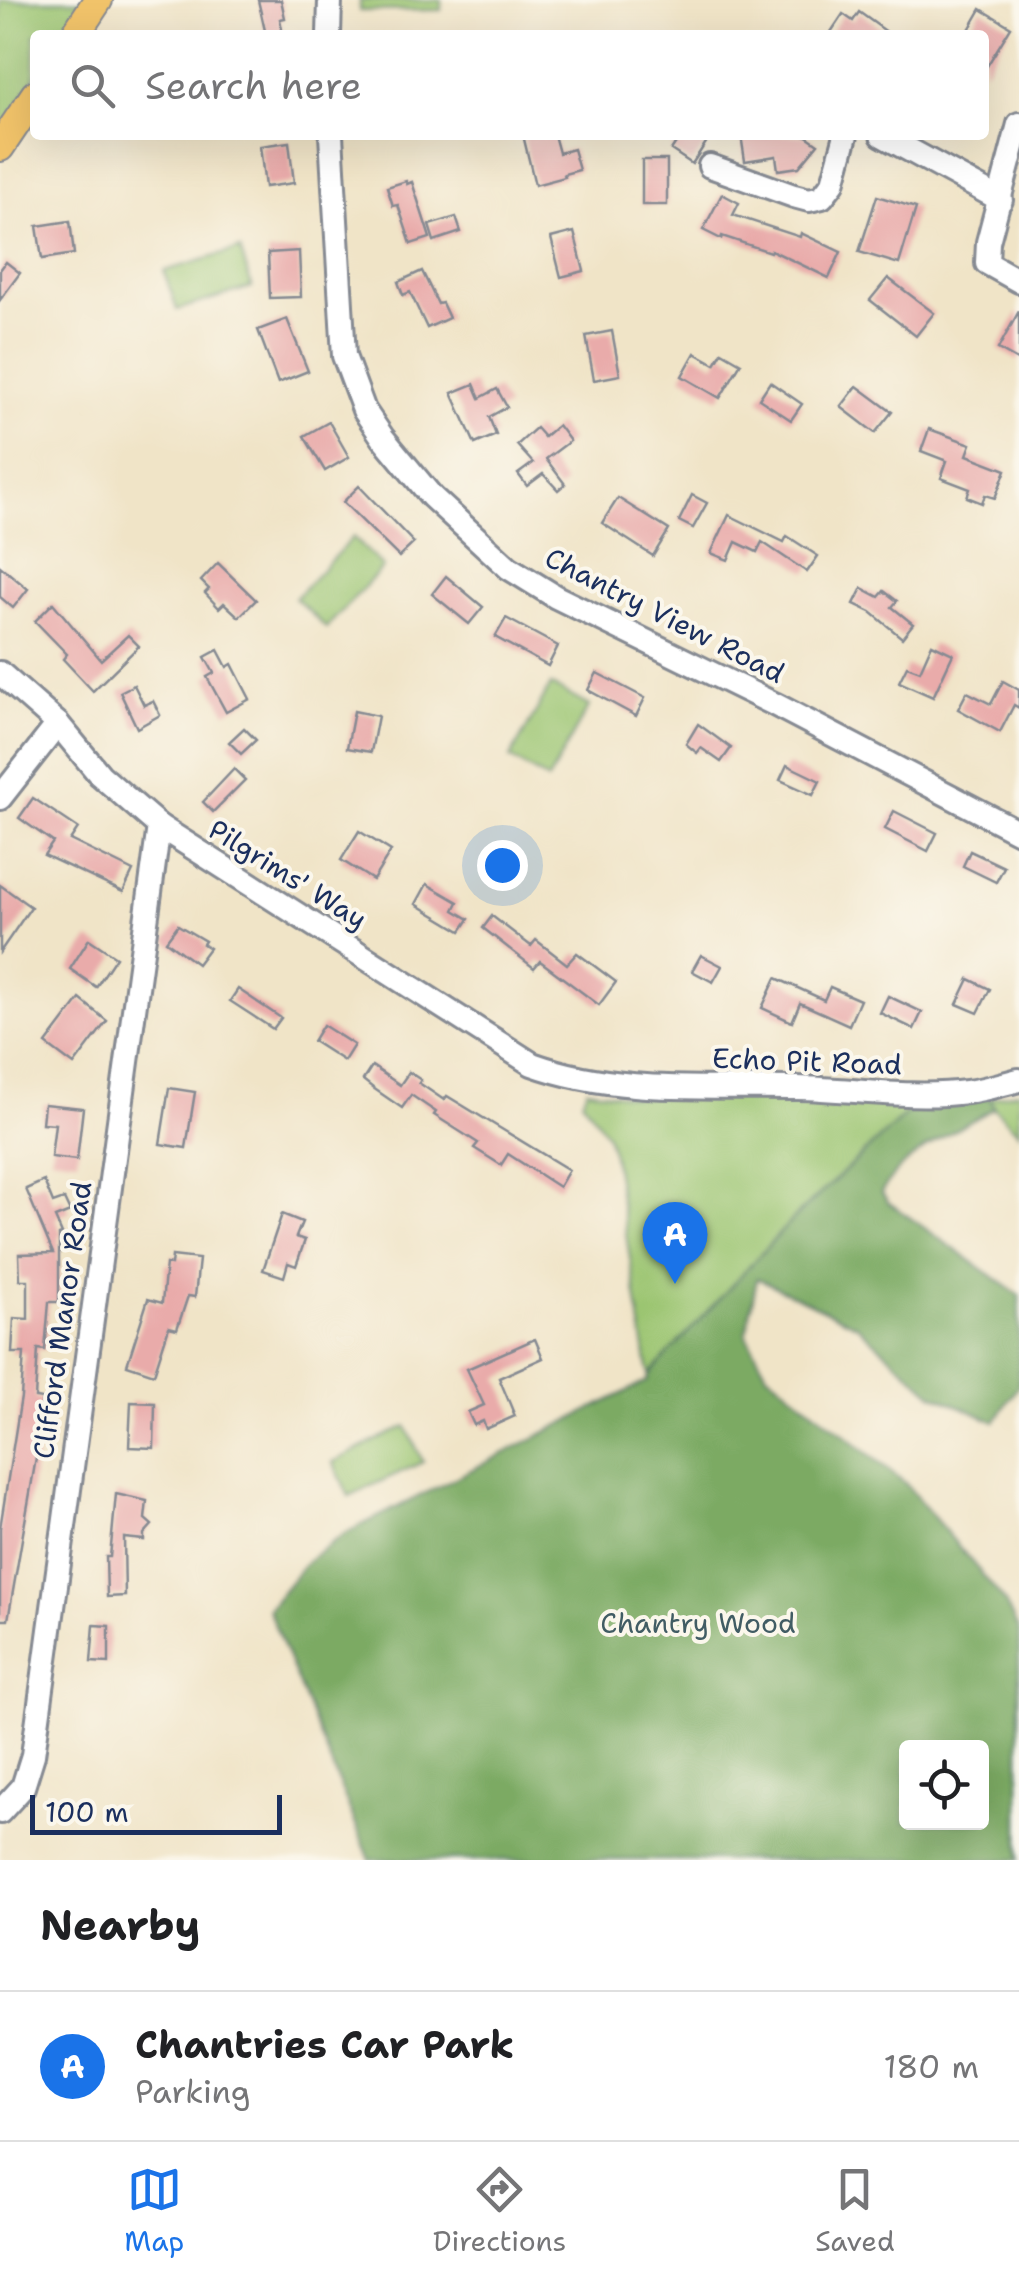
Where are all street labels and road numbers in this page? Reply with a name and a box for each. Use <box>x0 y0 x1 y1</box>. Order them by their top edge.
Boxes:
street label: Chantry View Road <box>539 538 791 692</box>
street label: Pilgrims' Way <box>202 810 374 938</box>
street label: Echo Pit Road <box>712 1039 902 1083</box>
street label: Clifford Manor Road <box>24 1179 100 1461</box>

